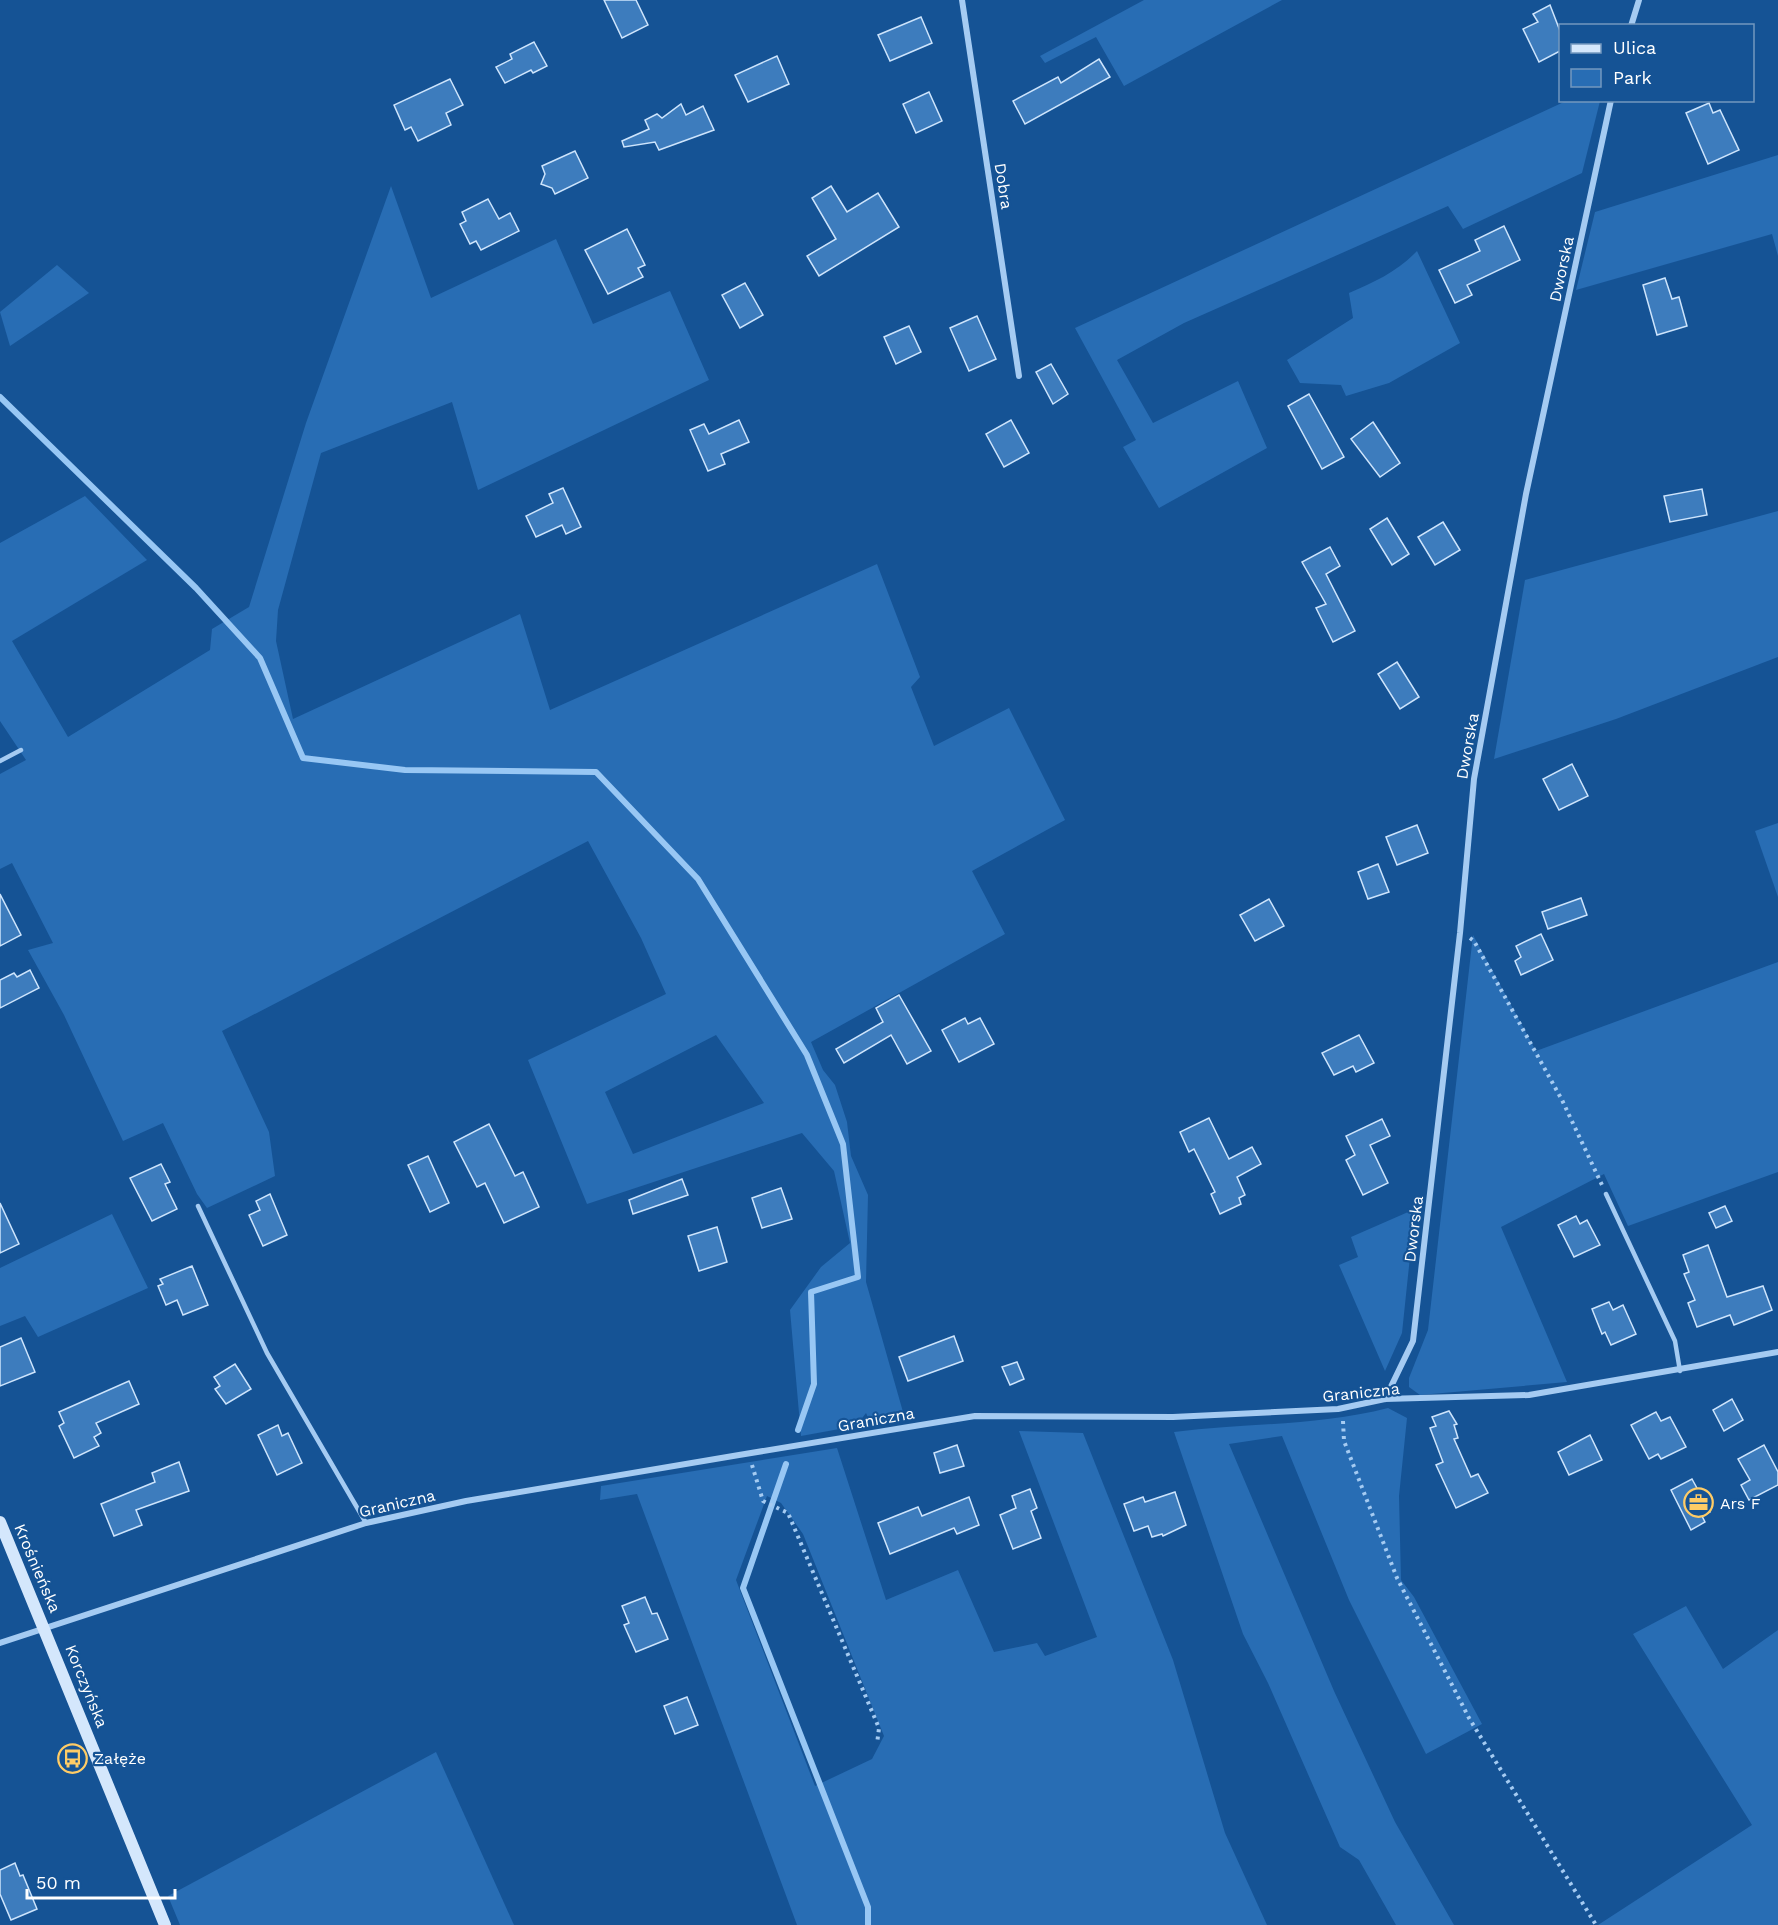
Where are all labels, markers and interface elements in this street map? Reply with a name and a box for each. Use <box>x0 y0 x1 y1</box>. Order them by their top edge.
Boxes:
legend <box>1559 24 1754 102</box>
text: Ulica <box>1613 37 1656 58</box>
text: Park <box>1613 67 1652 88</box>
street label: Dobra <box>990 162 1017 211</box>
street label: Dworska <box>1545 235 1578 304</box>
street label: Dworska <box>1452 712 1483 781</box>
street label: Dworska <box>1400 1195 1427 1263</box>
street label: Graniczna <box>1321 1379 1401 1406</box>
street label: Graniczna <box>836 1403 916 1436</box>
street label: Graniczna <box>357 1486 437 1521</box>
office icon: Ars F <box>1683 1487 1715 1519</box>
place label: Ars F <box>1720 1494 1761 1513</box>
street label: Krośnieńska <box>10 1521 65 1615</box>
street label: Korczyńska <box>61 1642 112 1730</box>
bus stop icon: Załęże <box>57 1742 89 1774</box>
place label: Załęże <box>94 1749 146 1768</box>
scale bar <box>27 1862 176 1900</box>
text: 50 m <box>36 1872 81 1893</box>

